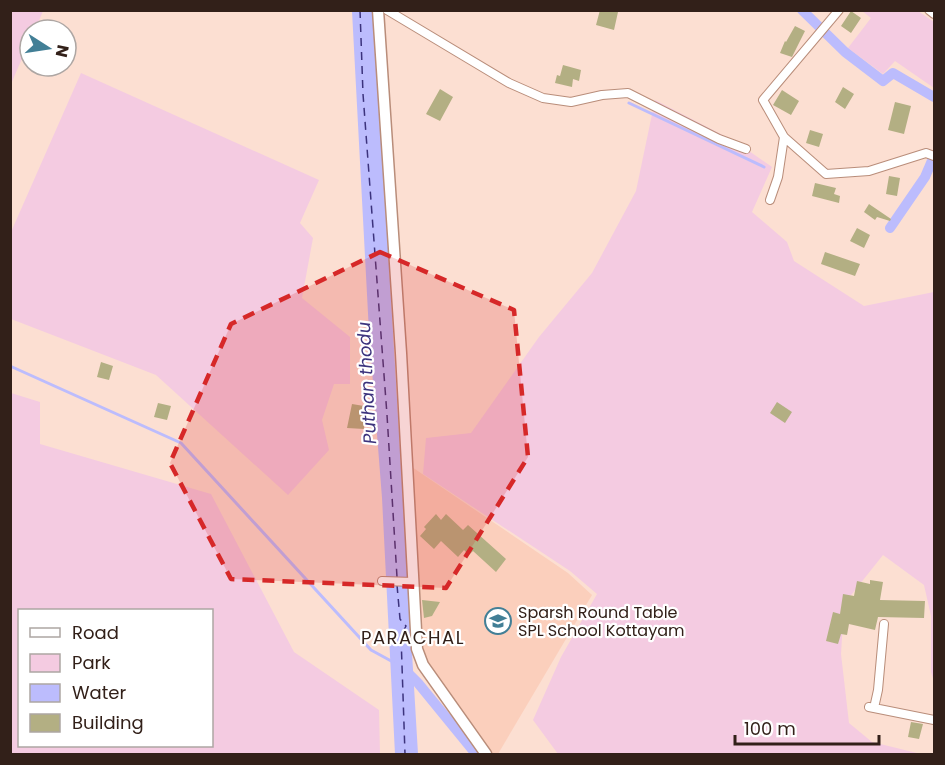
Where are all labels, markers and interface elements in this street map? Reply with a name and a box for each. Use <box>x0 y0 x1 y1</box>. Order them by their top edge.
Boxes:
north arrow <box>18 18 78 78</box>
text: N <box>50 43 75 59</box>
water label: Puthan thodu <box>351 321 382 445</box>
place label: Sparsh Round Table SPL School Kottayam <box>518 601 684 642</box>
school or university icon: Sparsh Round Table SPL School Kottayam <box>483 606 513 636</box>
legend <box>18 609 213 747</box>
text: Road <box>72 620 119 645</box>
district label: PARACHAL <box>361 625 465 650</box>
text: Park <box>72 650 111 675</box>
text: Water <box>72 680 126 705</box>
scale bar <box>735 708 879 746</box>
text: Building <box>72 710 144 735</box>
text: 100 m <box>744 716 796 741</box>

